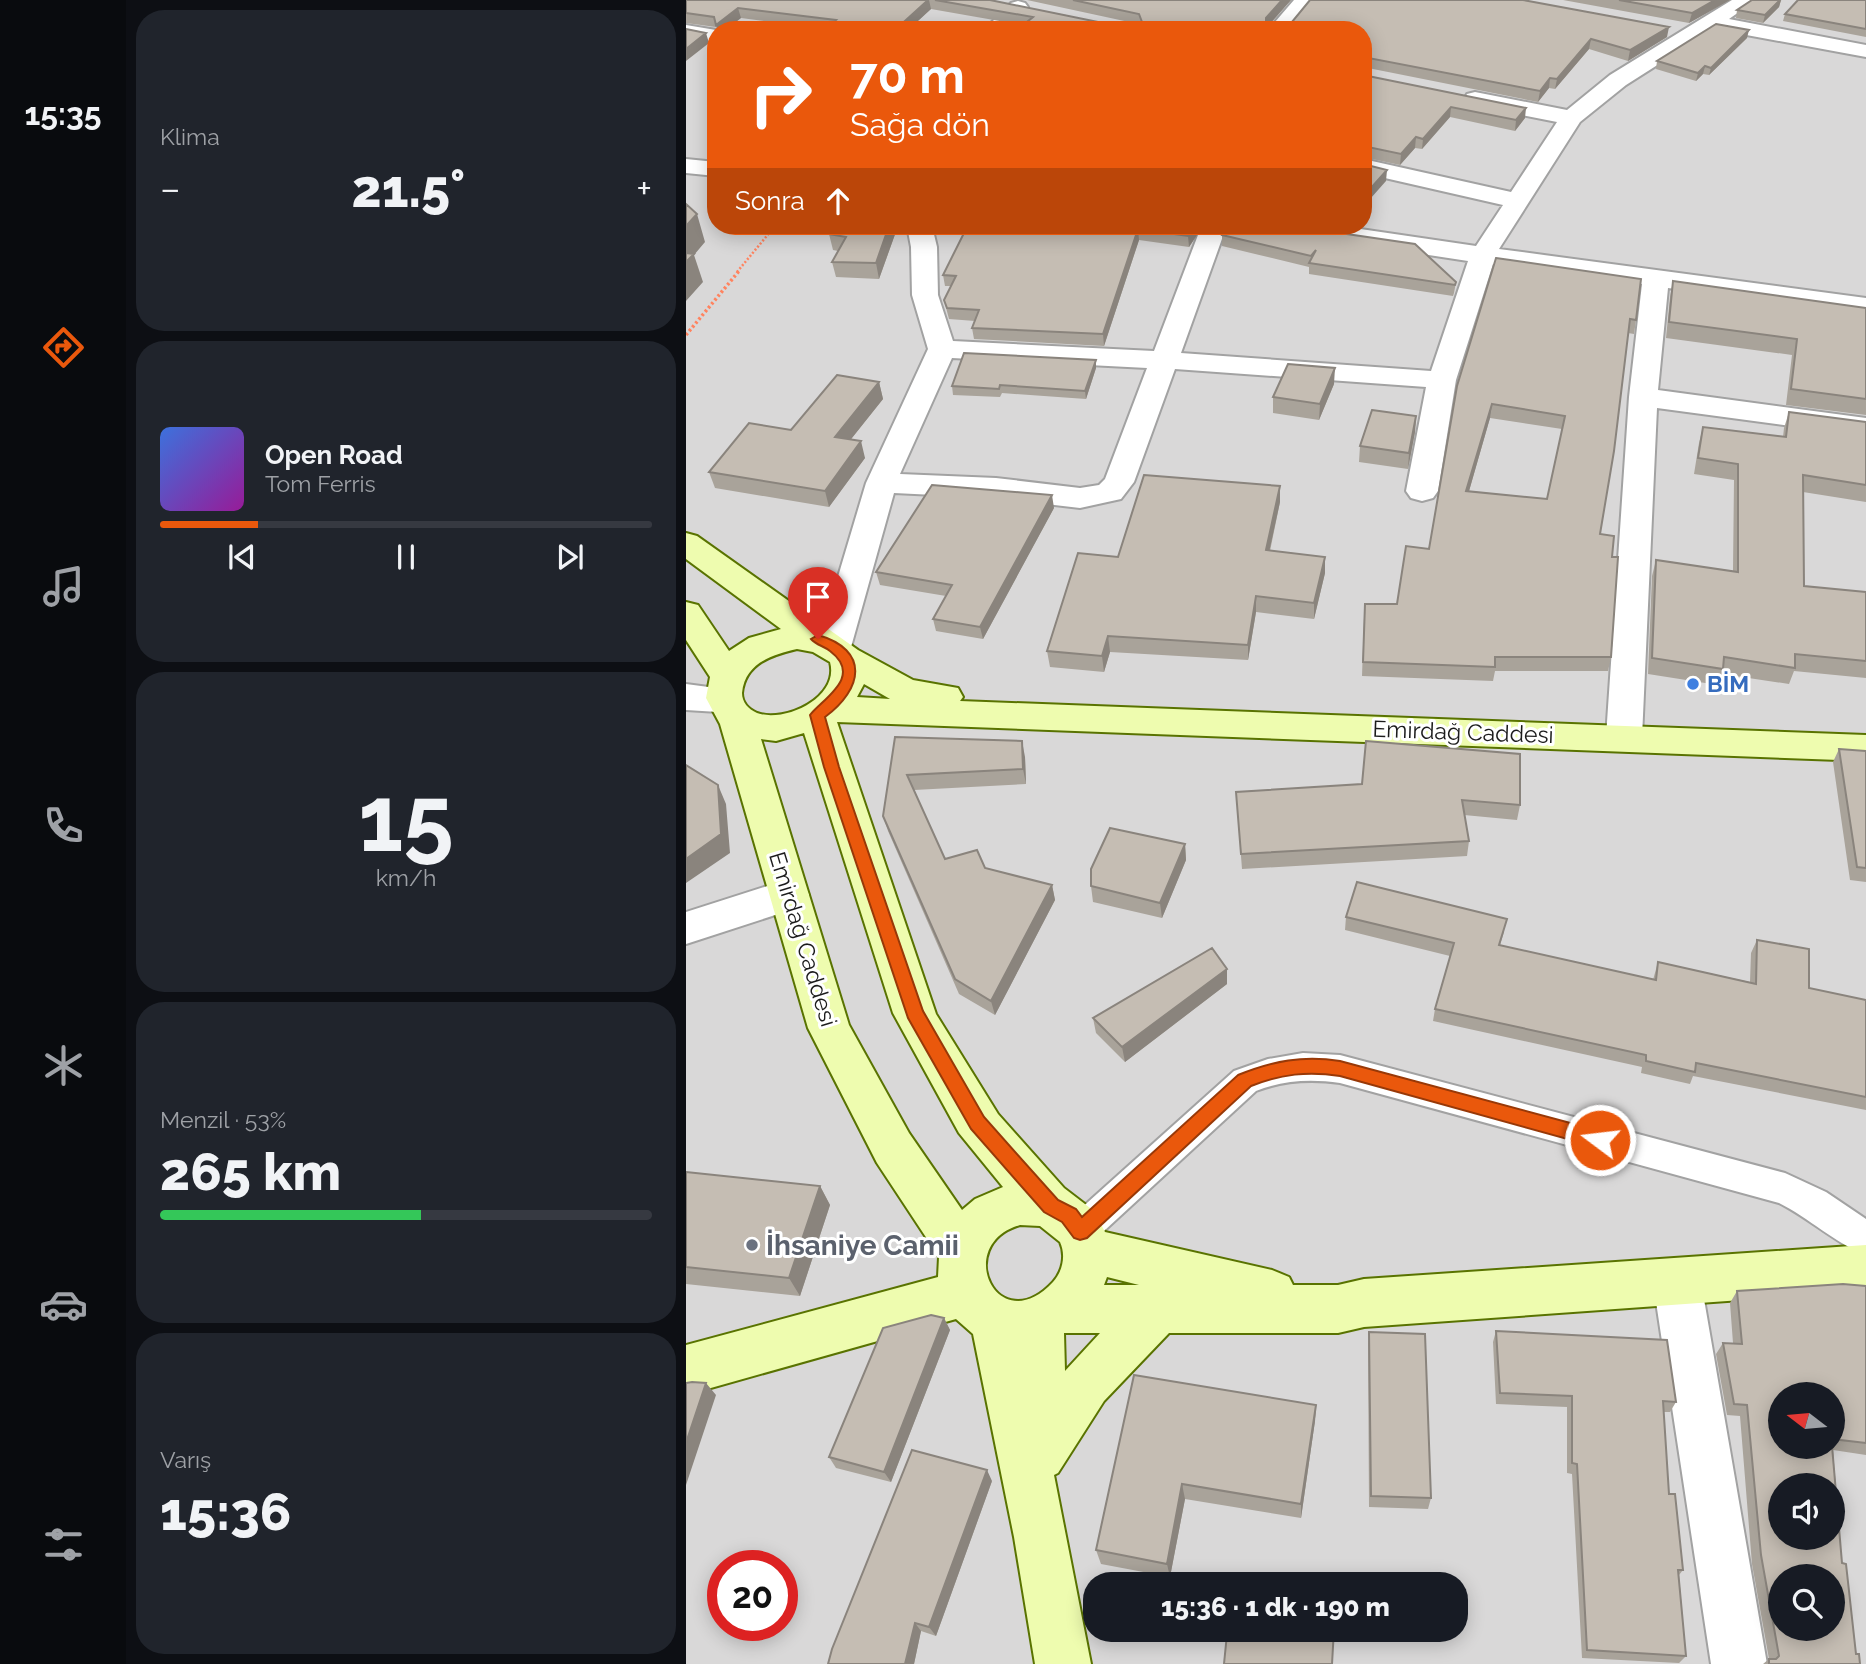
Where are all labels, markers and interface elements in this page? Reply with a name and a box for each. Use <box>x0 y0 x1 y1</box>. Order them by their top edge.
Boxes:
text: 70 m <box>850 47 965 104</box>
icon: right <box>735 49 826 140</box>
text: 15:35 <box>24 95 102 132</box>
text: Sağa dön <box>850 106 990 143</box>
text: Klima <box>160 123 220 150</box>
text: 21.5° <box>351 158 465 219</box>
text: − <box>160 166 180 211</box>
text: + <box>636 166 652 211</box>
icon: ahead <box>819 182 857 220</box>
text: Sonra <box>735 186 805 216</box>
icon: directions <box>39 323 88 372</box>
text: Open Road <box>265 440 403 470</box>
text: Tom Ferris <box>265 470 376 497</box>
icon: previous <box>223 538 261 576</box>
icon: pause <box>387 538 425 576</box>
icon: next <box>551 538 589 576</box>
icon: music <box>39 562 88 611</box>
pin <box>788 567 848 639</box>
icon: arrive <box>799 578 837 616</box>
place label: BİM <box>1707 670 1749 697</box>
marker: BİM <box>1685 676 1701 692</box>
street label: Emirdağ Caddesi <box>1372 715 1554 748</box>
text: 15 <box>358 765 454 872</box>
icon: phone <box>39 801 88 850</box>
street label: Emirdağ Caddesi <box>764 848 843 1029</box>
text: km/h <box>376 864 436 891</box>
icon: climate <box>39 1041 88 1090</box>
position arrow <box>1563 1103 1637 1177</box>
text: Menzil · 53% <box>160 1106 286 1133</box>
text: 265 km <box>160 1141 341 1202</box>
place label: İhsaniye Camii <box>766 1229 959 1262</box>
marker: İhsaniye Camii <box>744 1237 760 1253</box>
icon: car <box>39 1280 88 1329</box>
north arrow <box>1768 1382 1844 1460</box>
map controls <box>1768 1382 1845 1641</box>
text: Varış <box>160 1446 211 1473</box>
button: sound <box>1768 1473 1845 1550</box>
text: 15:36 <box>160 1481 291 1542</box>
icon: filters <box>39 1520 88 1569</box>
speed limit sign: 20 <box>707 1550 798 1641</box>
button: search <box>1768 1564 1845 1641</box>
text: 15:36 · 1 dk · 190 m <box>1161 1592 1390 1622</box>

